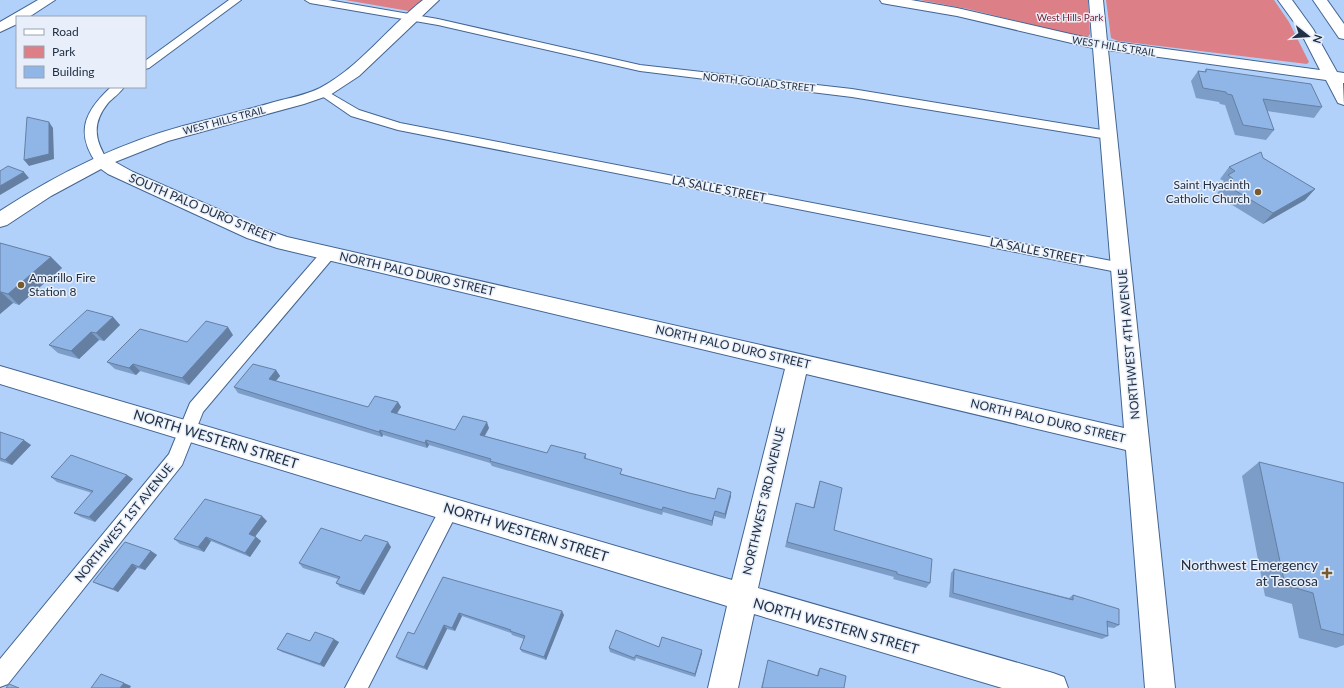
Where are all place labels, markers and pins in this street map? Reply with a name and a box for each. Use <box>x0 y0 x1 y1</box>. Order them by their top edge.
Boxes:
place label: Saint Hyacinth Catholic Church <box>1166 177 1250 206</box>
marker: Saint Hyacinth Catholic Church <box>1253 187 1263 197</box>
place label: Amarillo Fire Station 8 <box>29 270 96 299</box>
marker: Amarillo Fire Station 8 <box>16 280 26 290</box>
place label: Northwest Emergency at Tascosa <box>1181 556 1319 589</box>
marker: Northwest Emergency at Tascosa <box>1321 567 1333 579</box>

